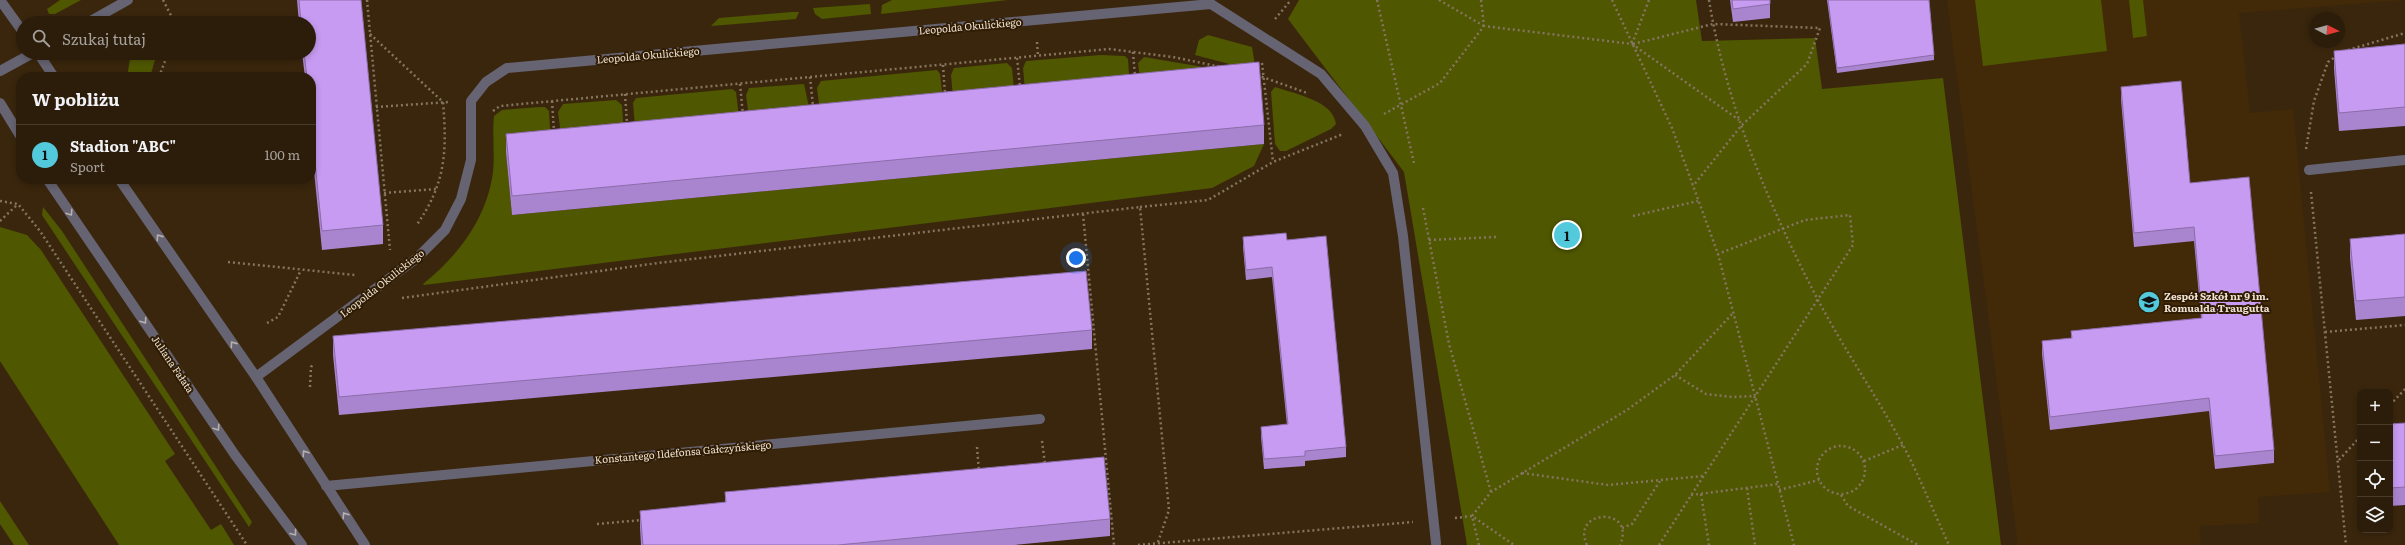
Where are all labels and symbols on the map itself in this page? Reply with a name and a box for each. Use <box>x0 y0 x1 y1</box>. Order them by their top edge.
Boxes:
north arrow <box>2309 12 2345 48</box>
street label: Leopolda Okulickiego <box>918 14 1022 37</box>
street label: Leopolda Okulickiego <box>596 43 700 66</box>
one-way arrow <box>66 209 73 216</box>
pin: 1 <box>1554 220 1580 250</box>
one-way arrow <box>157 235 164 242</box>
street label: Leopolda Okulickiego <box>336 245 427 320</box>
your location <box>1066 248 1086 268</box>
place label: Zespół Szkół nr 9 im. Romualda Traugutta <box>2164 288 2270 315</box>
school or university icon: Zespół Szkół nr 9 im. Romualda Traugutta <box>2136 289 2162 315</box>
one-way arrow <box>139 317 147 324</box>
street label: Juliana Fałata <box>149 332 199 396</box>
one-way arrow <box>230 341 238 348</box>
one-way arrow <box>212 424 220 431</box>
street label: Konstantego Ildefonsa Gałczyńskiego <box>594 436 772 467</box>
one-way arrow <box>302 450 310 457</box>
one-way arrow <box>343 512 350 519</box>
one-way arrow <box>289 529 296 536</box>

